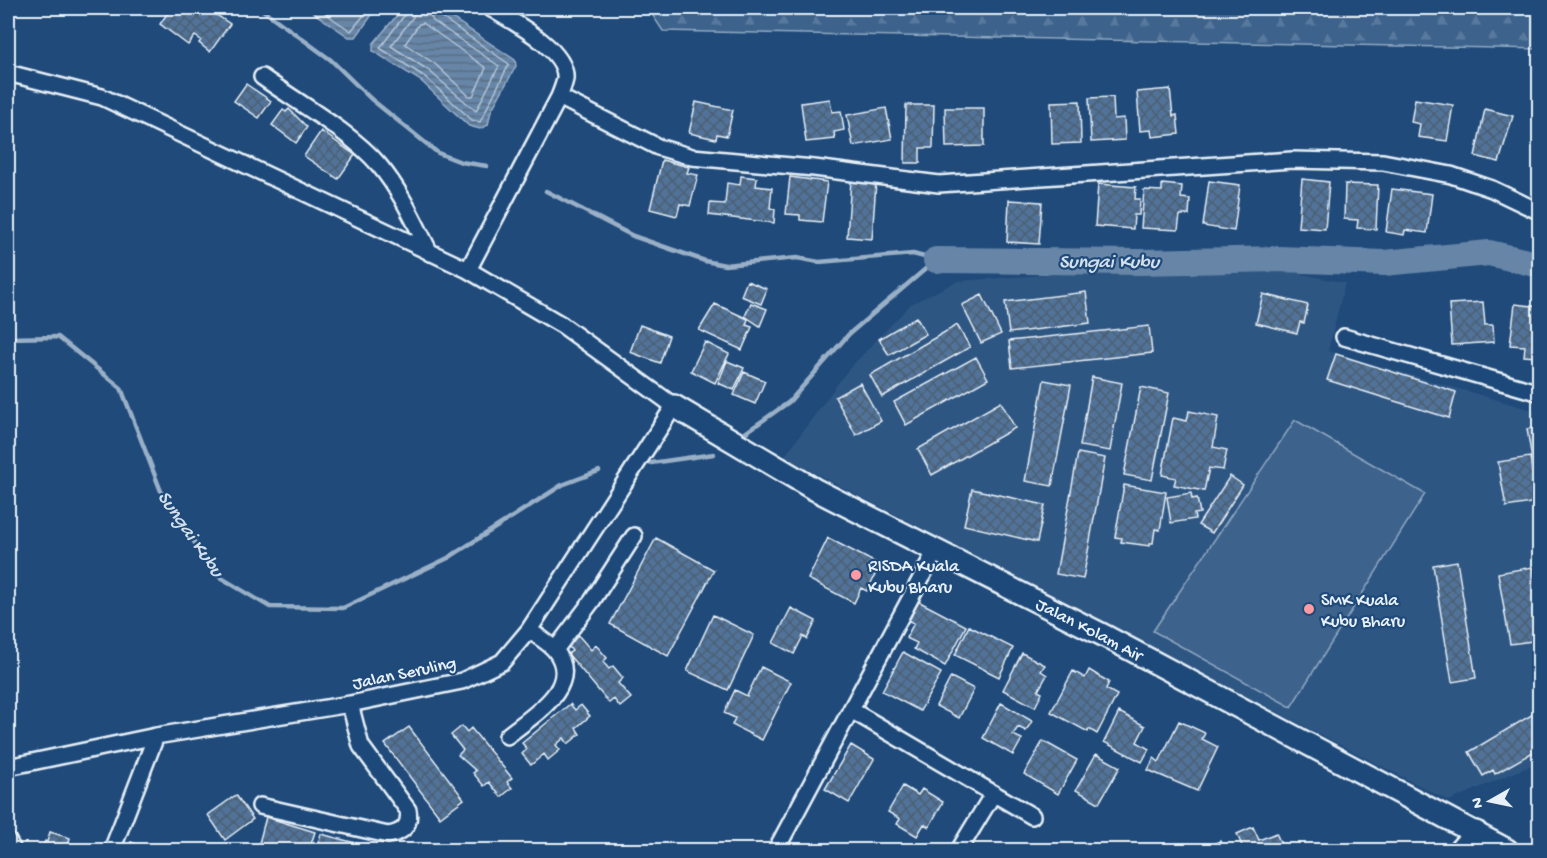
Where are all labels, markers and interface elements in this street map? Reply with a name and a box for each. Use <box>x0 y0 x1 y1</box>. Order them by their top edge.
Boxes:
water label: Sungai Kubu <box>1059 252 1161 275</box>
water label: Sungai Kubu <box>151 487 228 584</box>
place label: RISDA Kuala Kubu Bharu <box>868 557 960 599</box>
marker: RISDA Kuala Kubu Bharu <box>849 568 863 582</box>
place label: SMK Kuala Kubu Bharu <box>1321 591 1406 633</box>
street label: Jalan Kolam Air <box>1032 595 1147 668</box>
marker: SMK Kuala Kubu Bharu <box>1302 602 1316 616</box>
street label: Jalan Seruling <box>351 653 458 696</box>
north arrow <box>1460 771 1520 831</box>
text: N <box>1468 796 1489 809</box>

